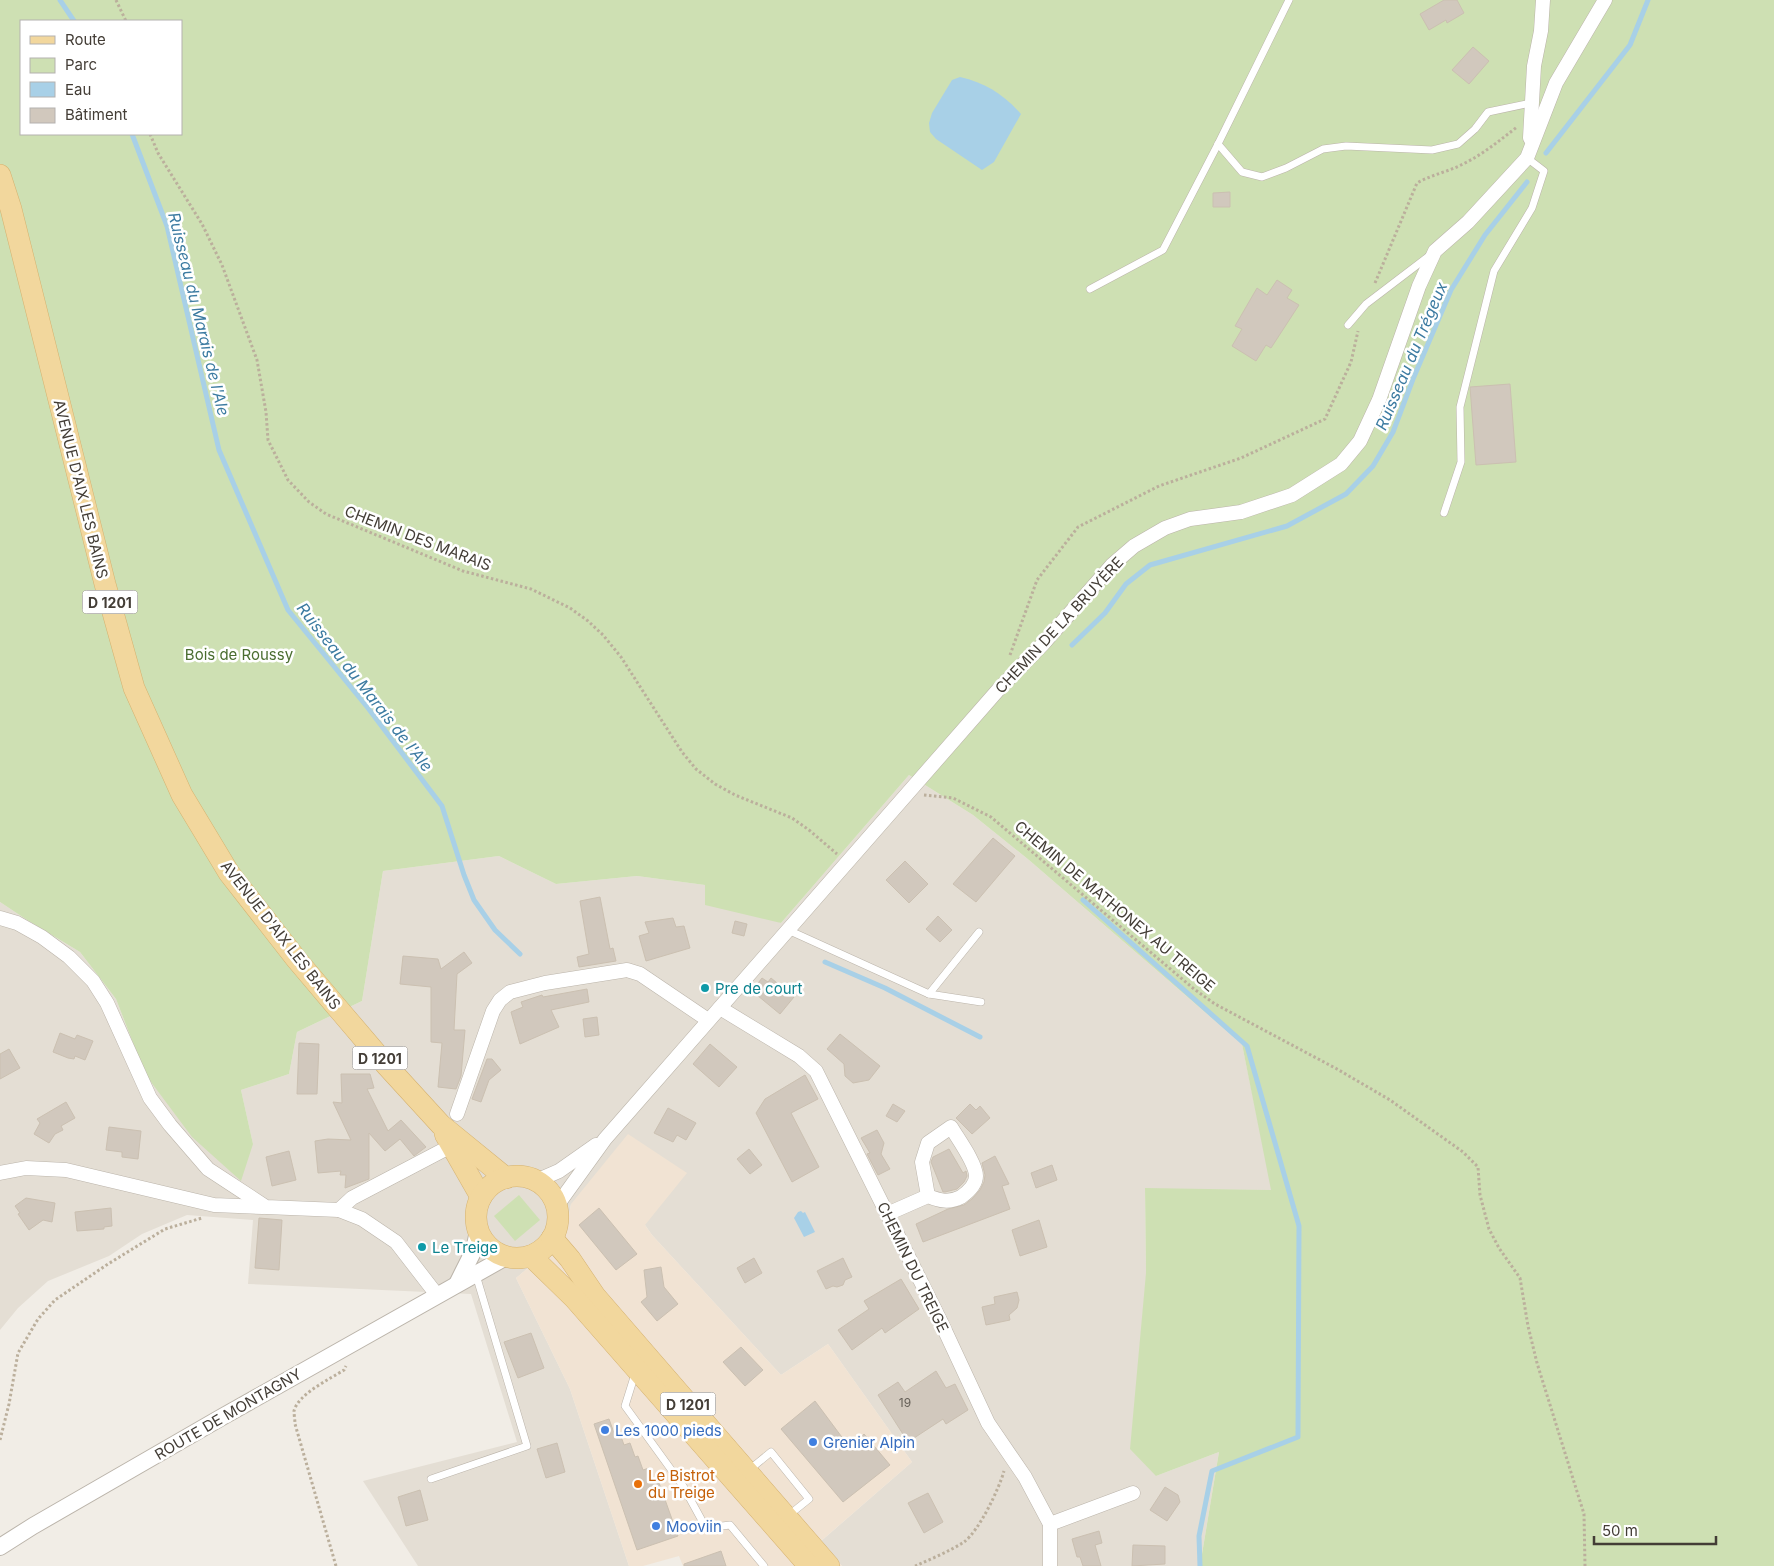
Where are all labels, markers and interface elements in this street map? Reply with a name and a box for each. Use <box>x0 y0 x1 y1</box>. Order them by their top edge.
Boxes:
legend <box>20 20 182 135</box>
text: Route <box>65 30 106 49</box>
text: Parc <box>65 55 97 74</box>
text: Eau <box>65 80 91 99</box>
text: Bâtiment <box>65 105 128 124</box>
water label: Ruisseau du Marais de l'Ale <box>164 210 234 418</box>
water label: Ruisseau du Trégeux <box>1371 279 1451 433</box>
street label: AVENUE D'AIX LES BAINS <box>50 398 112 580</box>
street label: CHEMIN DES MARAIS <box>342 501 494 575</box>
street label: CHEMIN DE LA BRUYÈRE <box>991 553 1127 697</box>
road number: D 1201 <box>82 590 138 614</box>
water label: Ruisseau du Marais de l'Ale <box>293 598 437 776</box>
park label: Bois de Roussy <box>185 645 294 664</box>
street label: CHEMIN DE MATHONEX AU TREIGE <box>1011 816 1219 996</box>
street label: AVENUE D'AIX LES BAINS <box>217 857 345 1013</box>
place label: Pre de court <box>715 979 802 998</box>
marker: Pre de court <box>699 982 711 994</box>
road number: D 1201 <box>352 1046 408 1070</box>
street label: CHEMIN DU TREIGE <box>873 1199 953 1335</box>
place label: Le Treige <box>432 1238 498 1257</box>
marker: Le Treige <box>416 1241 428 1253</box>
street label: ROUTE DE MONTAGNY <box>151 1364 305 1464</box>
road number: D 1201 <box>660 1392 716 1416</box>
house number: 19 <box>899 1395 911 1410</box>
place label: Les 1000 pieds <box>615 1421 722 1440</box>
marker: Les 1000 pieds <box>599 1424 611 1436</box>
place label: Grenier Alpin <box>823 1433 915 1452</box>
marker: Grenier Alpin <box>807 1436 819 1448</box>
place label: Le Bistrot du Treige <box>648 1466 715 1502</box>
marker: Le Bistrot du Treige <box>632 1478 644 1490</box>
scale bar <box>1594 1514 1716 1546</box>
place label: Mooviin <box>666 1517 722 1536</box>
marker: Mooviin <box>650 1520 662 1532</box>
text: 50 m <box>1602 1521 1638 1540</box>

